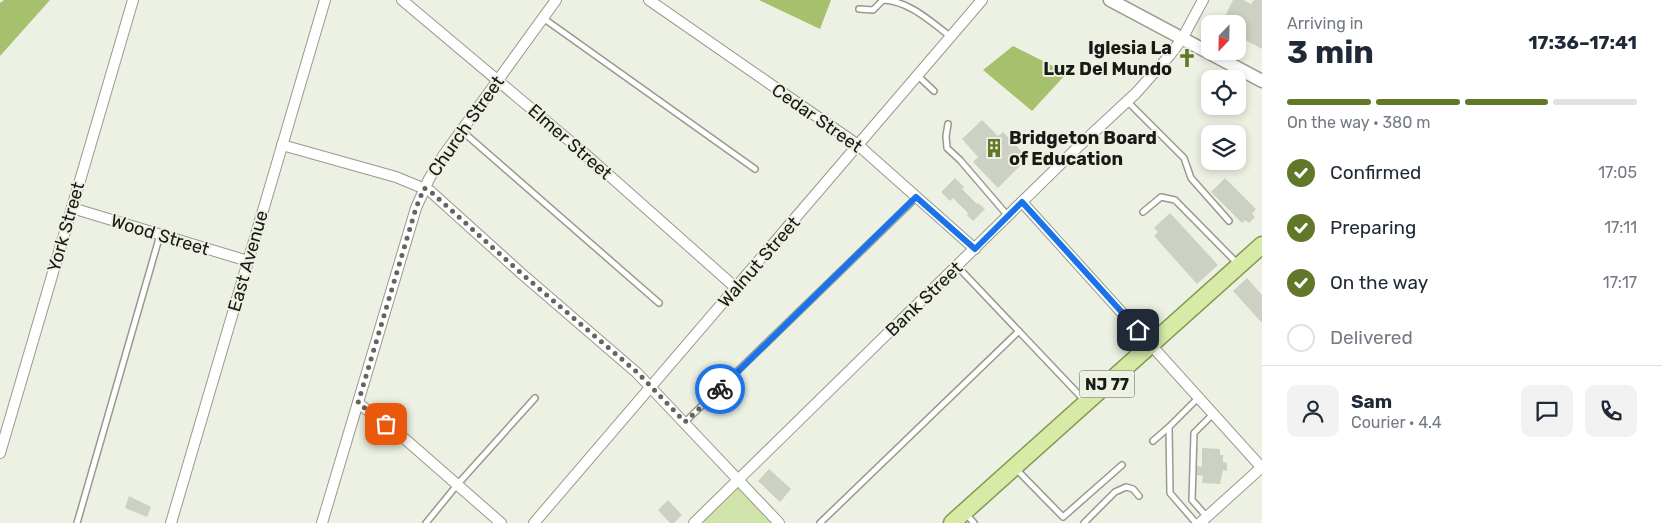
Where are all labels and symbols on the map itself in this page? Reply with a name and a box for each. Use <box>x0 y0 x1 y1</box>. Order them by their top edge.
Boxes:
north arrow <box>1201 15 1246 60</box>
place label: Iglesia La Luz Del Mundo <box>1043 37 1172 80</box>
church icon: Iglesia La Luz Del Mundo <box>1176 47 1198 69</box>
street label: Church Street <box>423 71 509 181</box>
street label: Cedar Street <box>767 79 867 157</box>
street label: Elmer Street <box>523 100 617 184</box>
place label: Bridgeton Board of Education <box>1009 127 1157 170</box>
building icon: Bridgeton Board of Education <box>983 137 1005 159</box>
street label: York Street <box>43 179 89 275</box>
street label: East Avenue <box>223 208 273 314</box>
street label: Wood Street <box>108 210 212 260</box>
street label: Walnut Street <box>713 212 805 312</box>
street label: Bank Street <box>881 257 967 341</box>
pin <box>1117 309 1159 351</box>
courier <box>695 364 745 414</box>
road number: NJ 77 <box>1080 370 1134 398</box>
pin <box>365 403 407 445</box>

